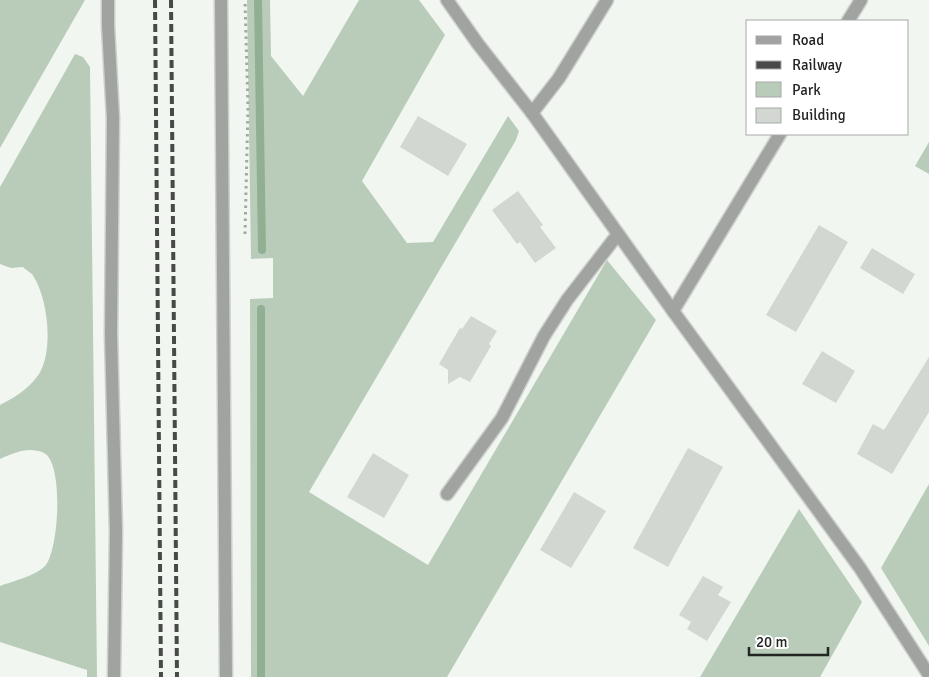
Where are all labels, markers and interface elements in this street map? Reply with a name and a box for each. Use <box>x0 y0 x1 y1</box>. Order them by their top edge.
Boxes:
legend <box>746 20 909 135</box>
text: Road <box>792 31 824 49</box>
text: Railway <box>792 56 842 74</box>
text: Park <box>792 81 821 99</box>
text: Building <box>792 106 846 124</box>
scale bar <box>749 624 828 656</box>
text: 20 m <box>756 633 787 651</box>

